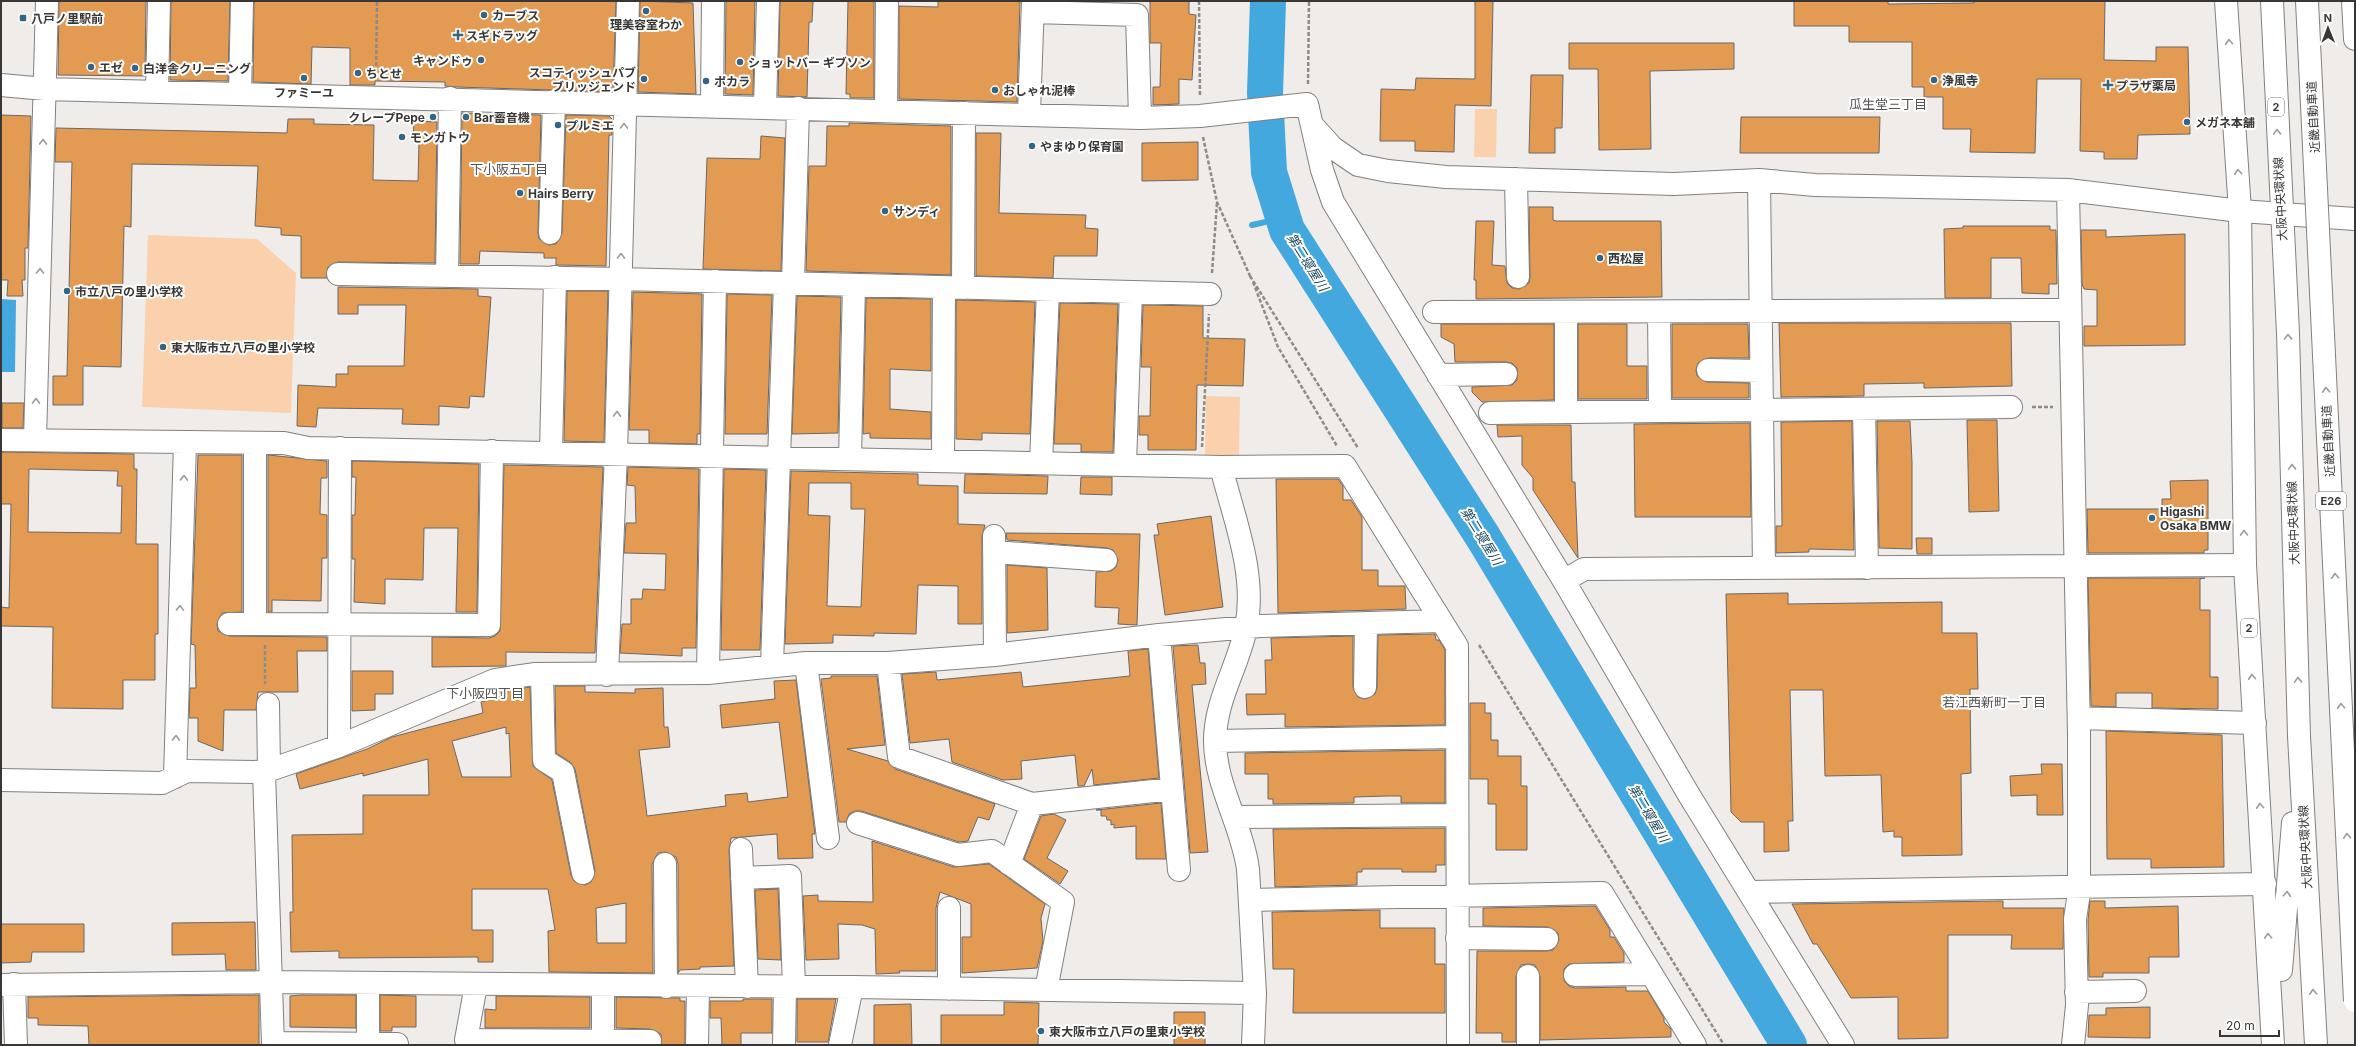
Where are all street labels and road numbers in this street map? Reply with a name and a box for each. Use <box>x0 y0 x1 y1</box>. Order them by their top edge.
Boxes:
street label: 近畿自動車道 <box>2304 81 2322 153</box>
road number: 2 <box>2268 98 2284 116</box>
street label: 大阪中央環状線 <box>2270 157 2290 241</box>
street label: 近畿自動車道 <box>2319 405 2337 477</box>
street label: 大阪中央環状線 <box>2284 481 2302 565</box>
road number: E26 <box>2316 492 2346 510</box>
road number: 2 <box>2241 619 2257 637</box>
street label: 大阪中央環状線 <box>2295 805 2315 889</box>

